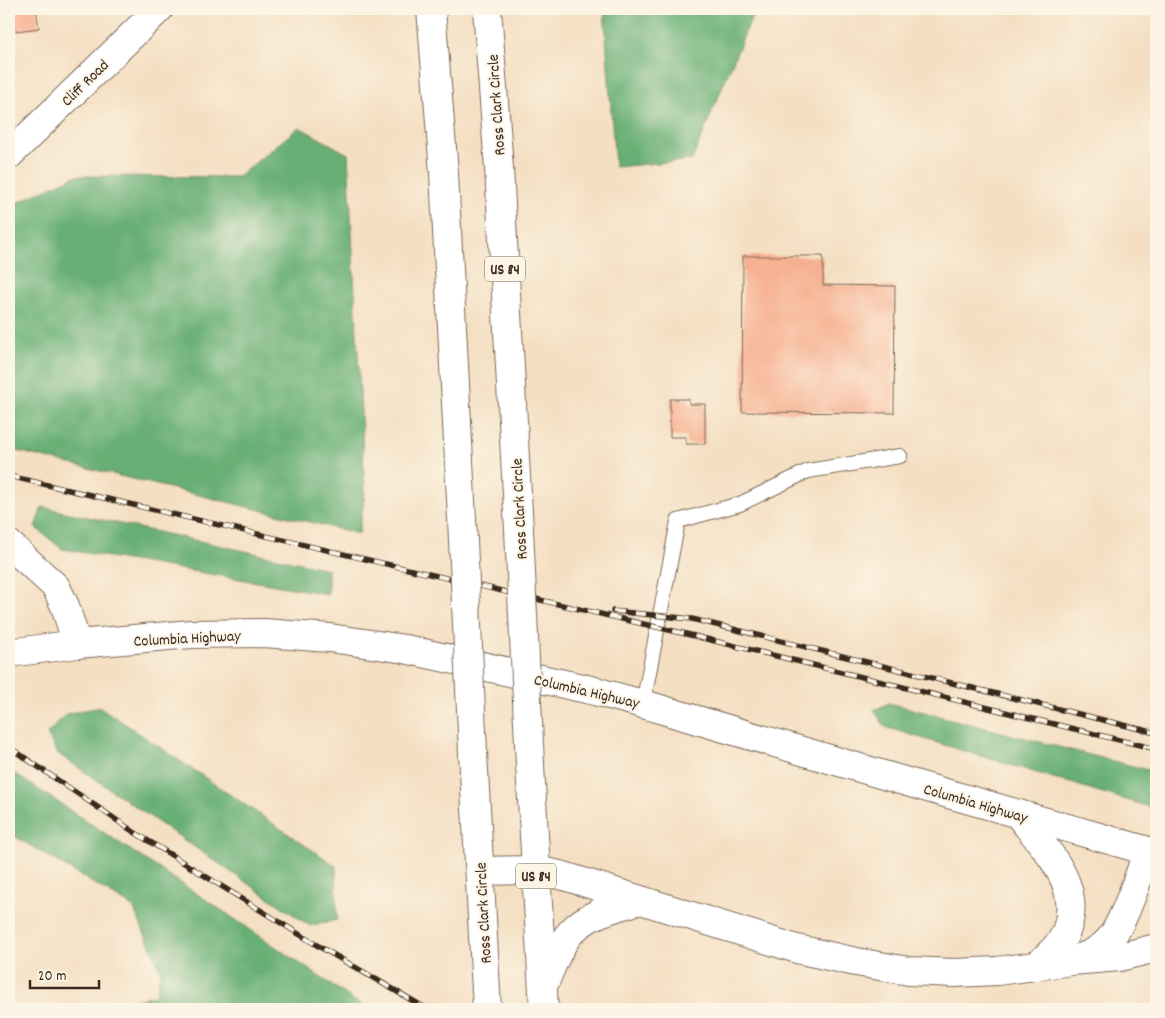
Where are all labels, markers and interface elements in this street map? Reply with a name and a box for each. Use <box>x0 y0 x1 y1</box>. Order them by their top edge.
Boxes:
street label: Ross Clark Circle <box>482 53 513 156</box>
street label: Cliff Road <box>57 55 115 113</box>
road number: US 84 <box>485 256 525 282</box>
street label: Ross Clark Circle <box>506 458 535 560</box>
street label: Columbia Highway <box>133 625 242 654</box>
street label: Columbia Highway <box>531 669 642 716</box>
street label: Columbia Highway <box>920 779 1031 830</box>
street label: Ross Clark Circle <box>470 862 499 964</box>
road number: US 84 <box>516 864 556 888</box>
scale bar <box>30 958 99 990</box>
text: 20 m <box>38 966 66 988</box>

